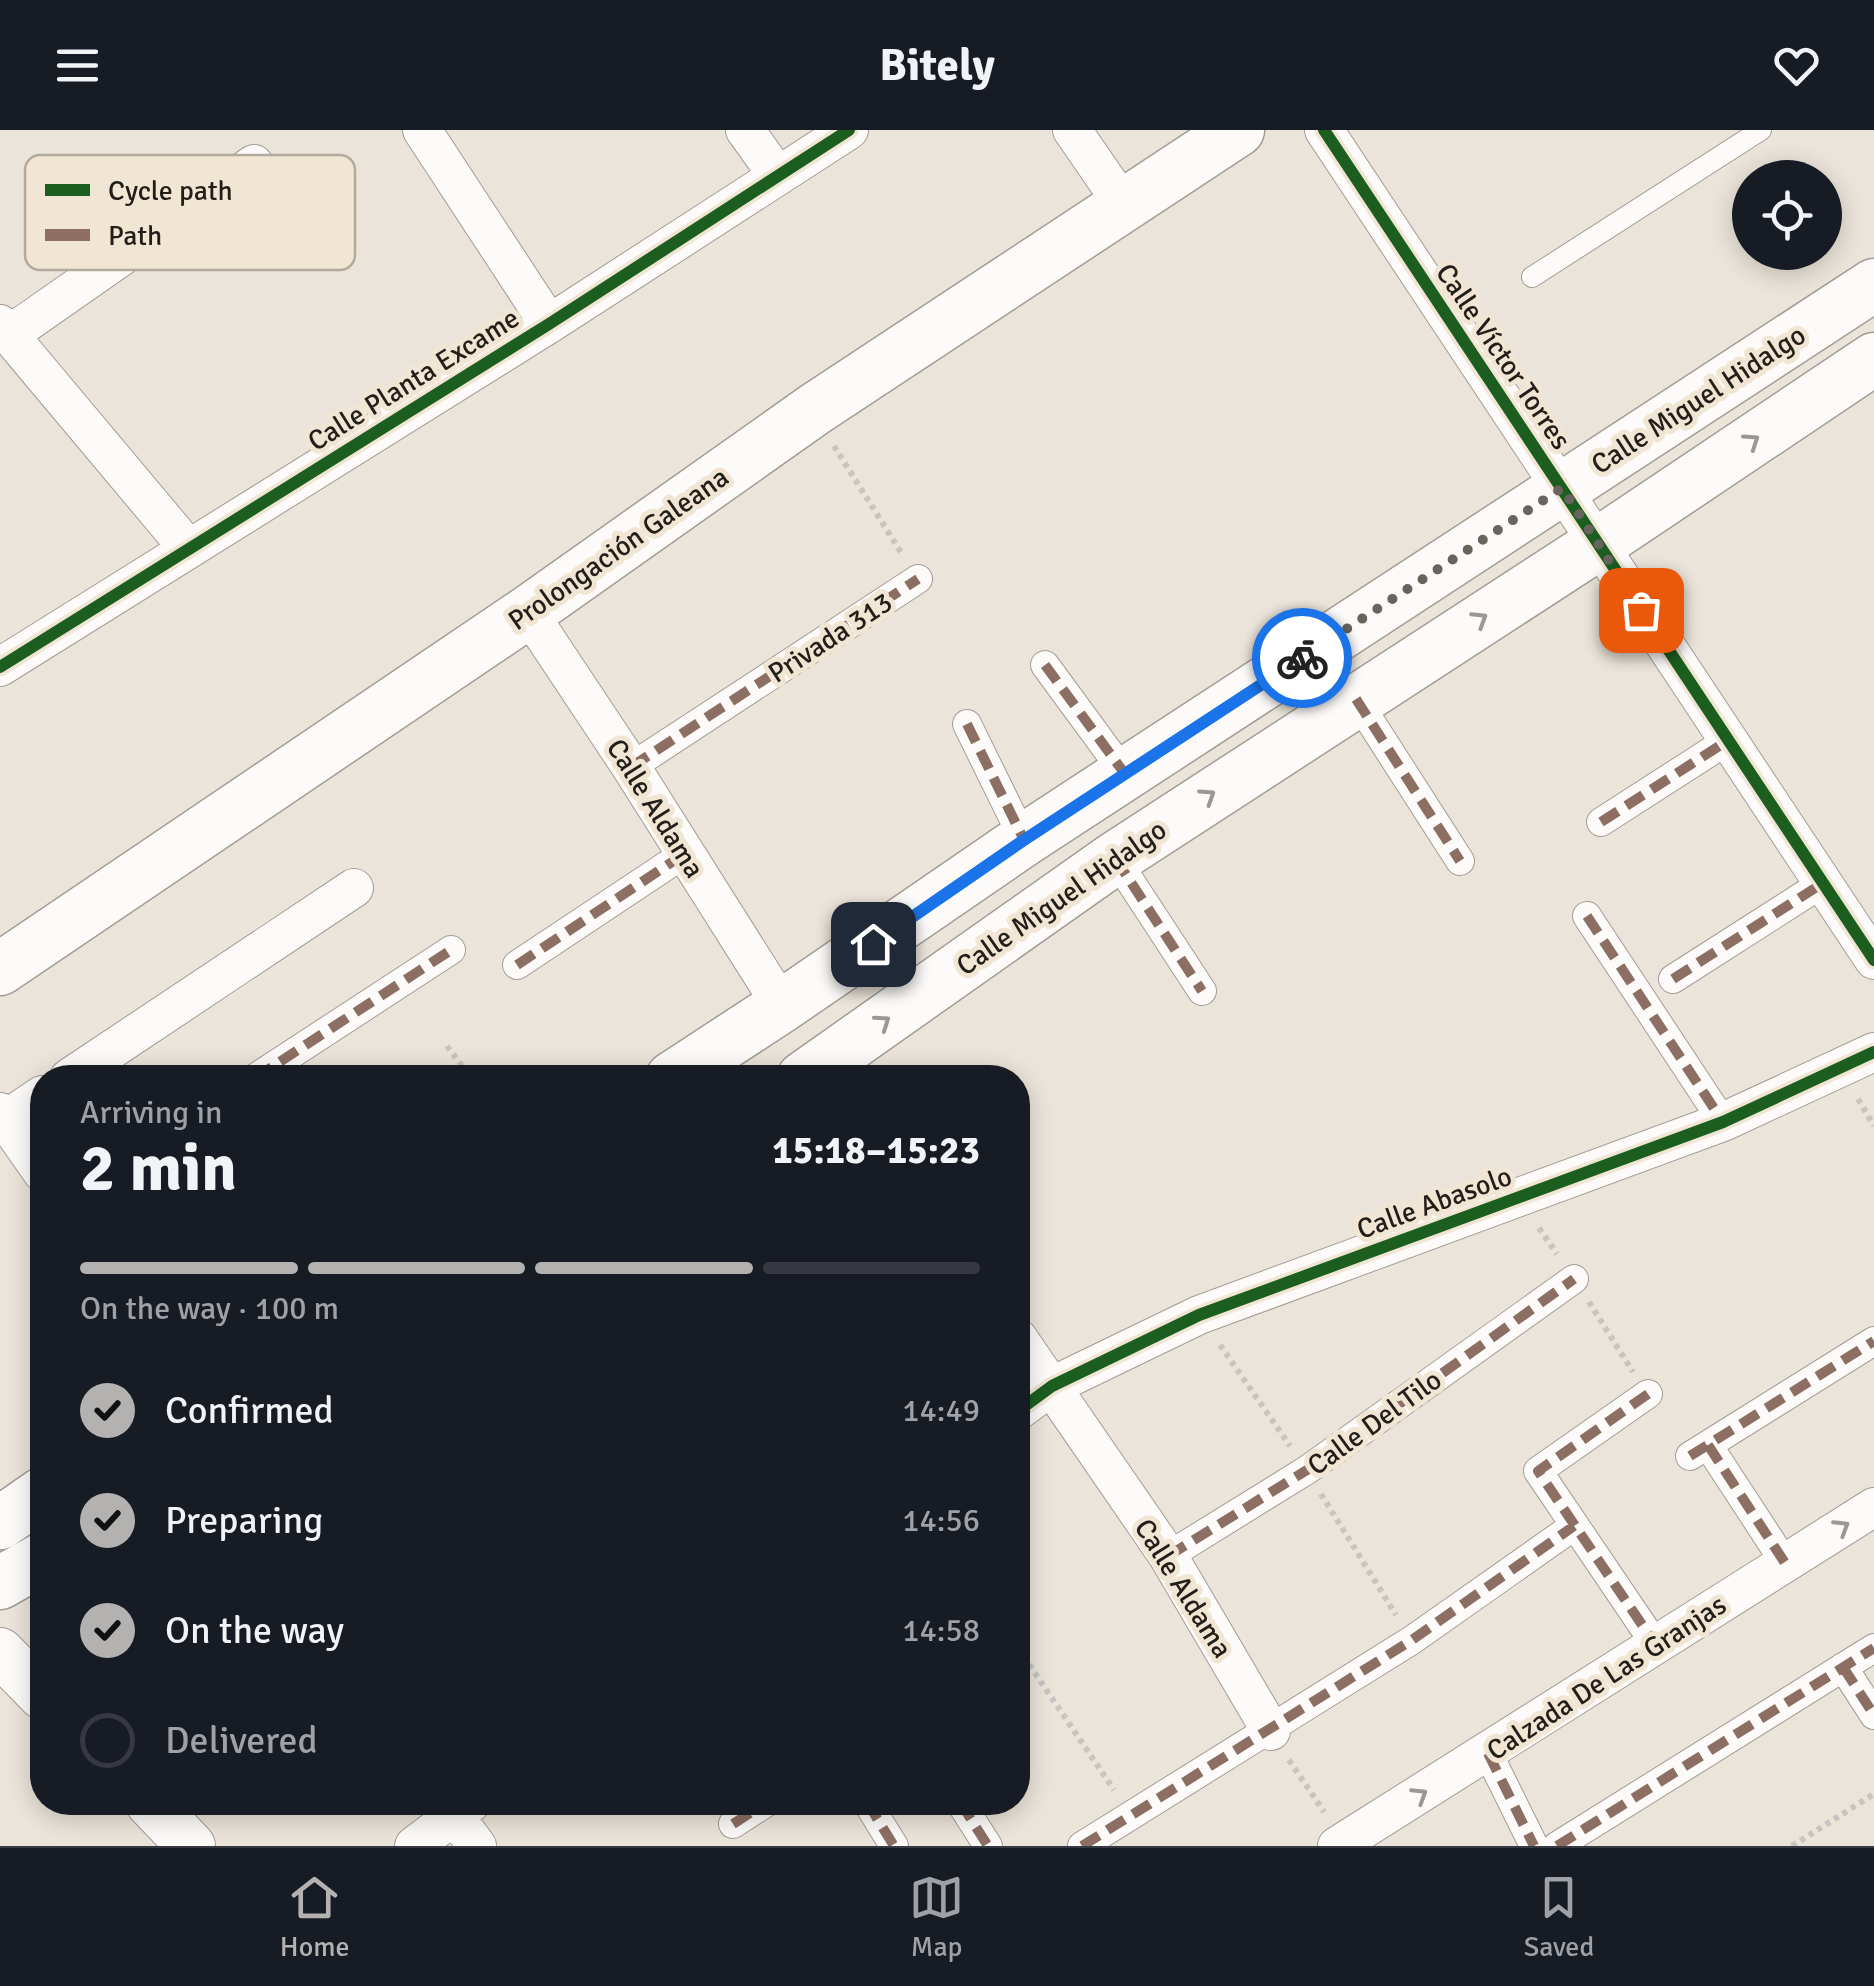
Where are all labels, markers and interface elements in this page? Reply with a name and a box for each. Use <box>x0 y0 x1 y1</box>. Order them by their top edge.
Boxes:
icon: menu <box>50 38 105 93</box>
text: Bitely <box>879 38 995 93</box>
icon: heart <box>1769 38 1824 93</box>
legend <box>25 155 355 270</box>
map controls <box>1732 160 1842 270</box>
button: locate <box>1732 160 1842 270</box>
text: Cycle path <box>108 174 233 208</box>
text: Path <box>108 219 162 253</box>
street label: Calle Víctor Torres <box>1428 257 1578 456</box>
street label: Calle Planta Excame <box>302 301 525 459</box>
street label: Calle Miguel Hidalgo <box>1585 318 1812 482</box>
one-way arrow <box>1740 435 1759 453</box>
street label: Prolongación Galeana <box>502 460 735 638</box>
pin <box>1599 568 1684 653</box>
icon: bag <box>1614 583 1669 638</box>
street label: Privada 313 <box>762 585 899 690</box>
courier <box>1252 608 1352 708</box>
one-way arrow <box>1469 613 1487 632</box>
icon: bike <box>1275 631 1330 686</box>
street label: Calle Aldama <box>599 733 711 884</box>
one-way arrow <box>1197 790 1215 809</box>
street label: Calle Miguel Hidalgo <box>950 813 1173 983</box>
pin <box>831 902 916 987</box>
icon: home <box>846 917 901 972</box>
one-way arrow <box>872 1016 891 1034</box>
text: Arriving in <box>80 1093 222 1132</box>
text: 15:18–15:23 <box>772 1127 980 1174</box>
text: 2 min <box>80 1129 237 1209</box>
street label: Calle Abasolo <box>1352 1159 1516 1247</box>
text: On the way · 100 m <box>80 1289 339 1328</box>
street label: Calle Del Tilo <box>1301 1363 1448 1483</box>
icon: check <box>80 1383 135 1438</box>
text: Confirmed <box>165 1387 334 1434</box>
text: 14:49 <box>902 1391 980 1430</box>
icon: check <box>80 1493 135 1548</box>
text: Preparing <box>165 1497 323 1544</box>
text: 14:56 <box>902 1501 980 1540</box>
street label: Calle Aldama <box>1127 1513 1239 1664</box>
one-way arrow <box>1832 1520 1850 1539</box>
street label: Calzada De Las Granjas <box>1481 1588 1733 1768</box>
icon: check <box>80 1603 135 1658</box>
text: On the way <box>165 1607 344 1654</box>
text: 14:58 <box>902 1611 980 1650</box>
text: Delivered <box>165 1717 318 1764</box>
one-way arrow <box>1409 1788 1427 1807</box>
tab: Home <box>280 1870 350 1964</box>
tab: Map <box>909 1870 964 1964</box>
tab: Saved <box>1524 1870 1594 1964</box>

